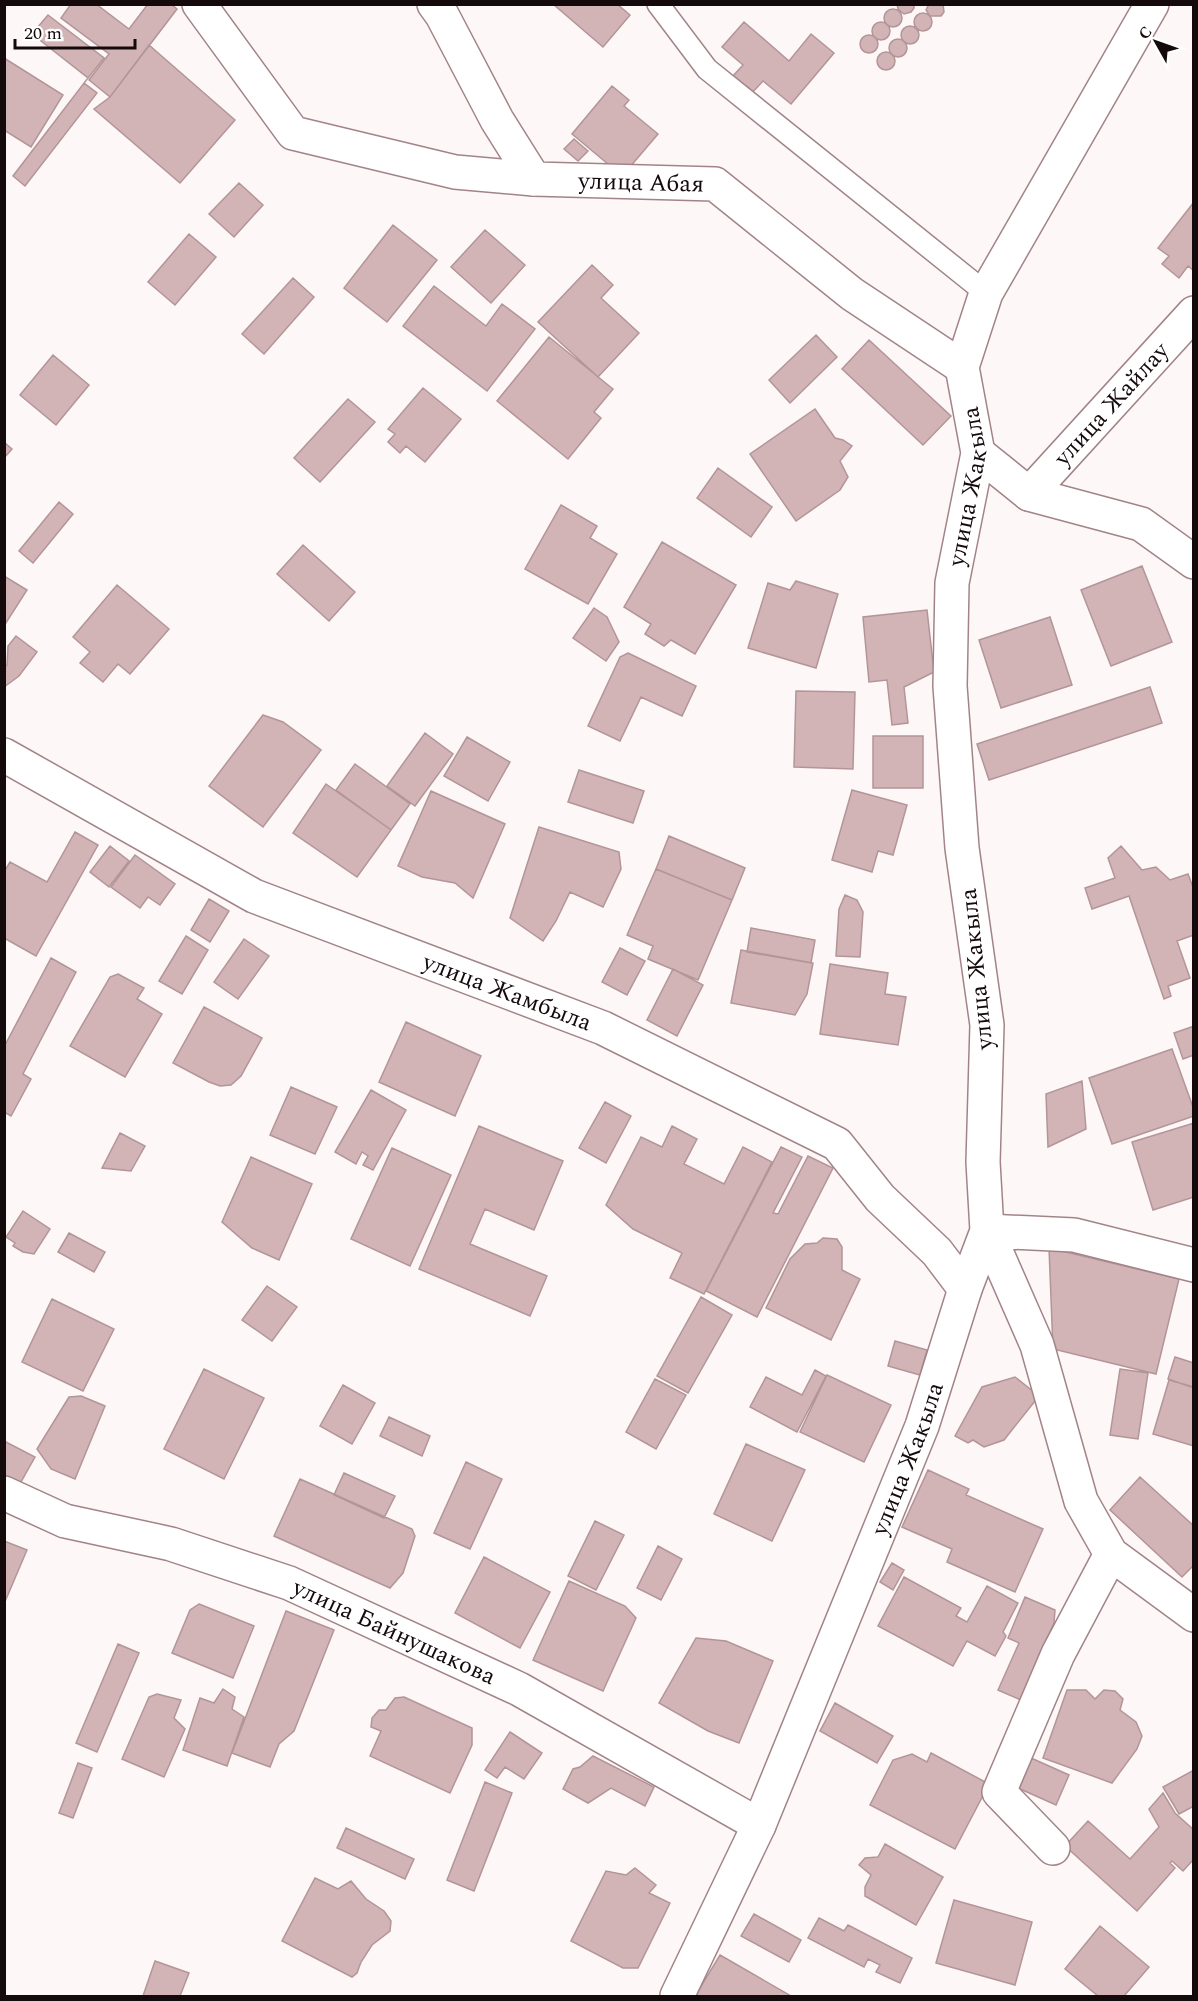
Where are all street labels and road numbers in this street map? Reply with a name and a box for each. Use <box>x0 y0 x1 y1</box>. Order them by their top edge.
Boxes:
street label: улица Абая <box>577 163 705 203</box>
street label: улица Жайлау <box>1045 333 1179 475</box>
street label: улица Жакыла <box>939 403 997 571</box>
street label: улица Жакыла <box>951 886 1003 1052</box>
street label: улица Жамбыла <box>416 944 597 1041</box>
street label: улица Жакыла <box>862 1377 954 1542</box>
street label: улица Байнушакова <box>286 1570 502 1695</box>

